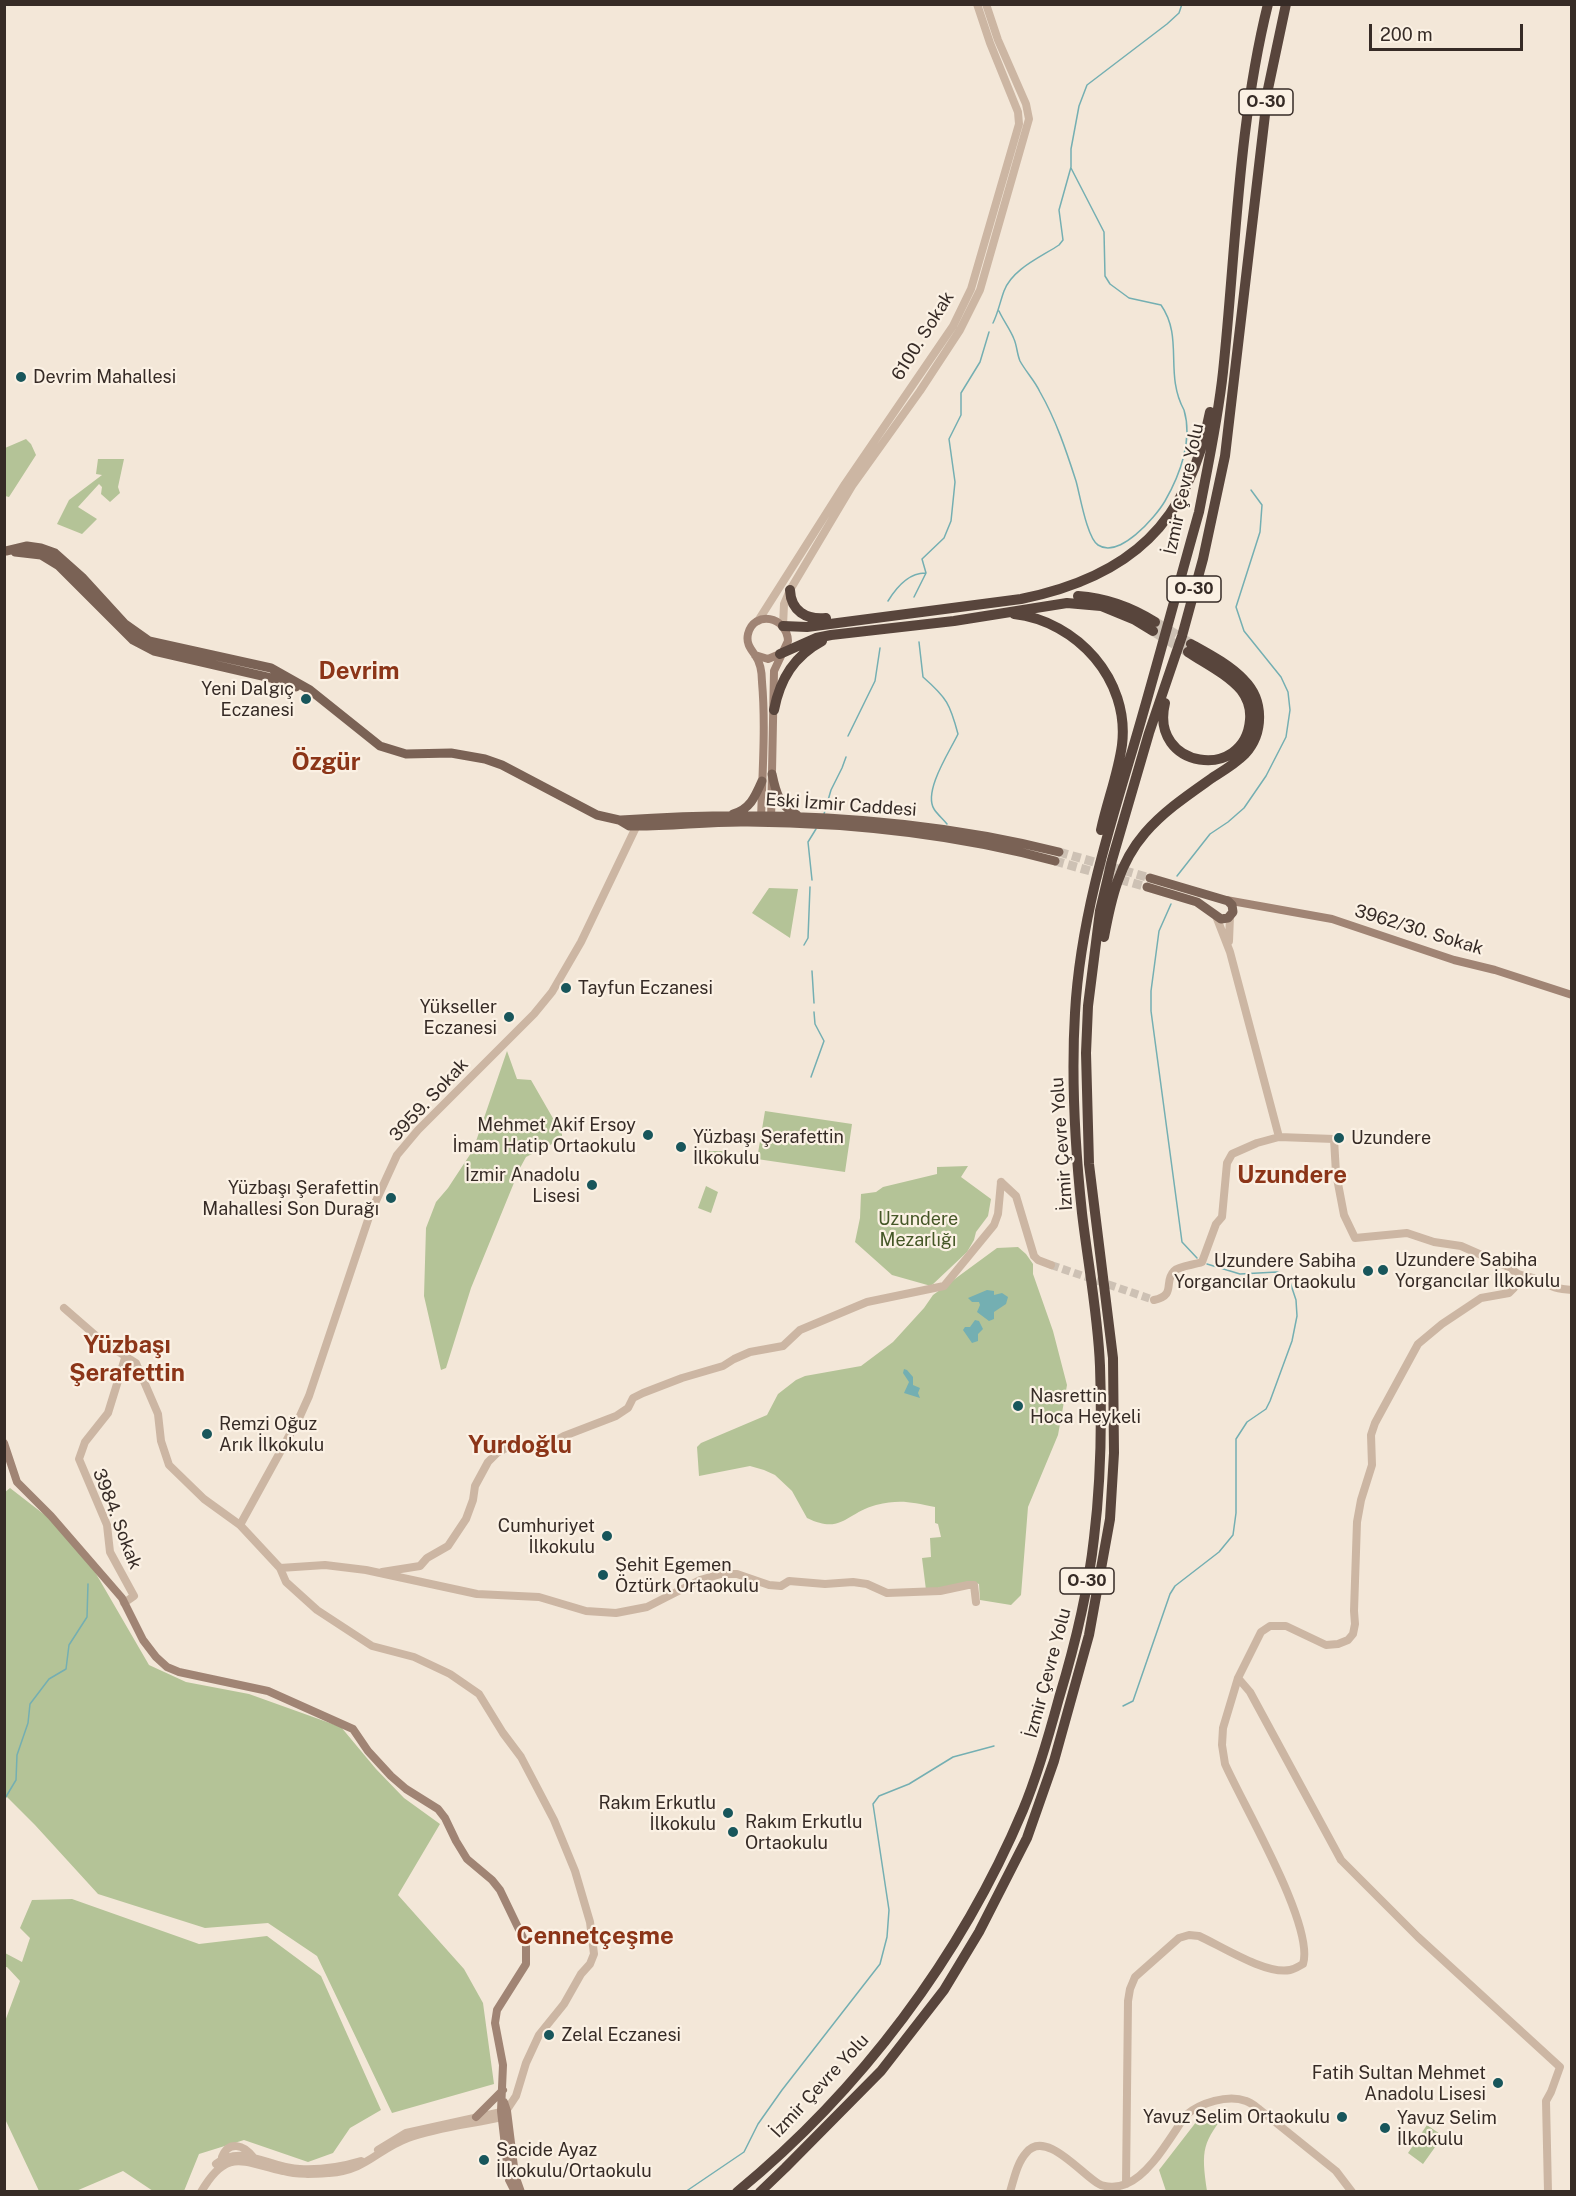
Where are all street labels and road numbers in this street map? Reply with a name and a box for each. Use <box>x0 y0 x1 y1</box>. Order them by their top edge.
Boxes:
road number: O-30 <box>1239 89 1293 115</box>
street label: 6100. Sokak <box>887 287 959 385</box>
street label: İzmir Çevre Yolu <box>1160 421 1208 557</box>
road number: O-30 <box>1167 576 1221 602</box>
street label: Eski İzmir Caddesi <box>765 789 917 821</box>
street label: 3962/30. Sokak <box>1352 900 1486 960</box>
street label: 3959. Sokak <box>385 1054 473 1146</box>
street label: İzmir Çevre Yolu <box>1047 1077 1077 1211</box>
street label: 3984. Sokak <box>88 1466 146 1572</box>
road number: O-30 <box>1060 1568 1114 1594</box>
street label: İzmir Çevre Yolu <box>1020 1606 1076 1740</box>
street label: İzmir Çevre Yolu <box>766 2030 874 2142</box>

